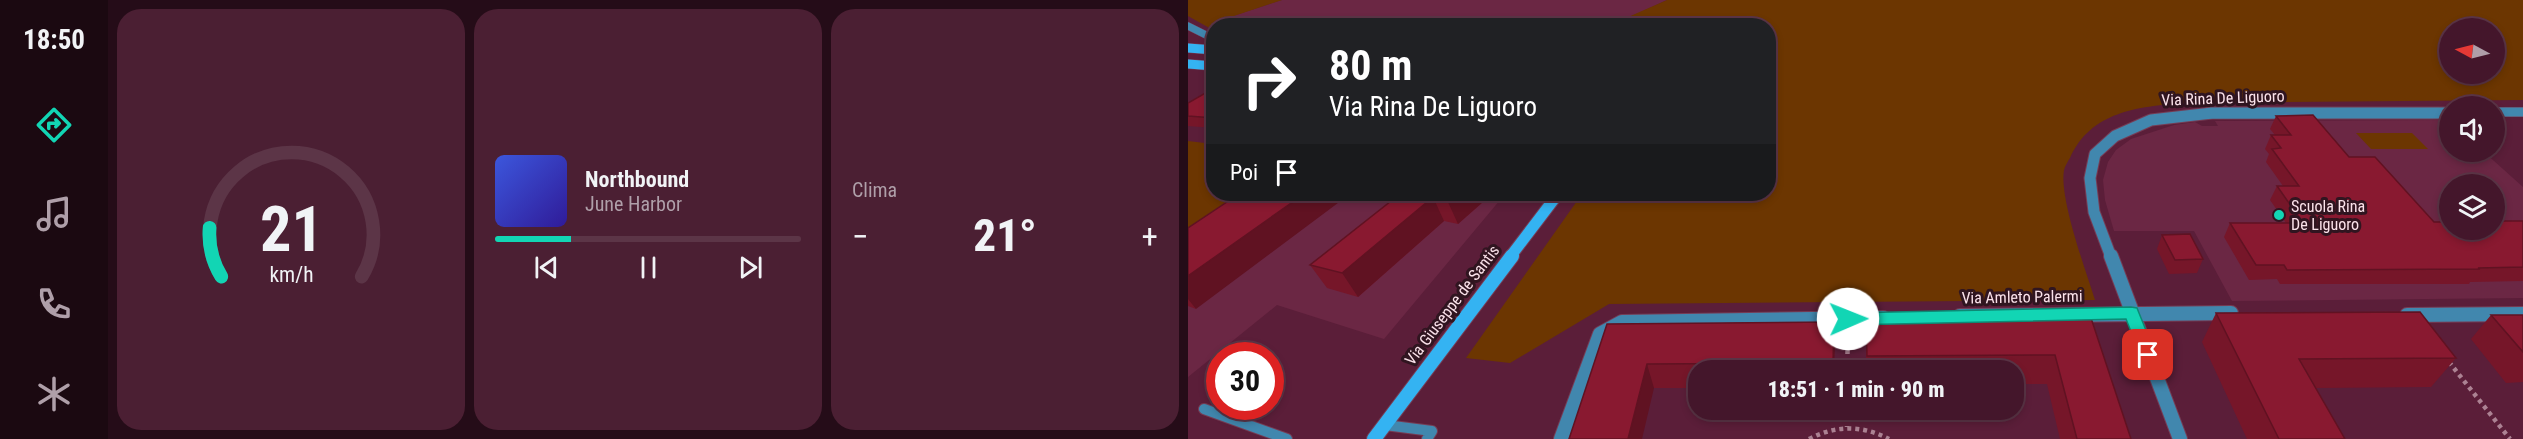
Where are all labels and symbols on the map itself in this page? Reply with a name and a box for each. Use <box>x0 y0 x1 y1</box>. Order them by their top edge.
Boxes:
north arrow <box>2439 18 2505 84</box>
street label: Via Rina De Liguoro <box>2161 86 2285 110</box>
place label: Scuola Rina De Liguoro <box>2291 197 2365 234</box>
marker: Scuola Rina De Liguoro <box>2272 208 2286 222</box>
street label: Via Giuseppe de Santis <box>1401 241 1503 369</box>
street label: Via Amleto Palermi <box>1961 286 2083 308</box>
position arrow <box>1816 287 1880 351</box>
pin <box>2122 329 2173 380</box>
speed limit sign: 30 <box>1206 342 1284 420</box>

